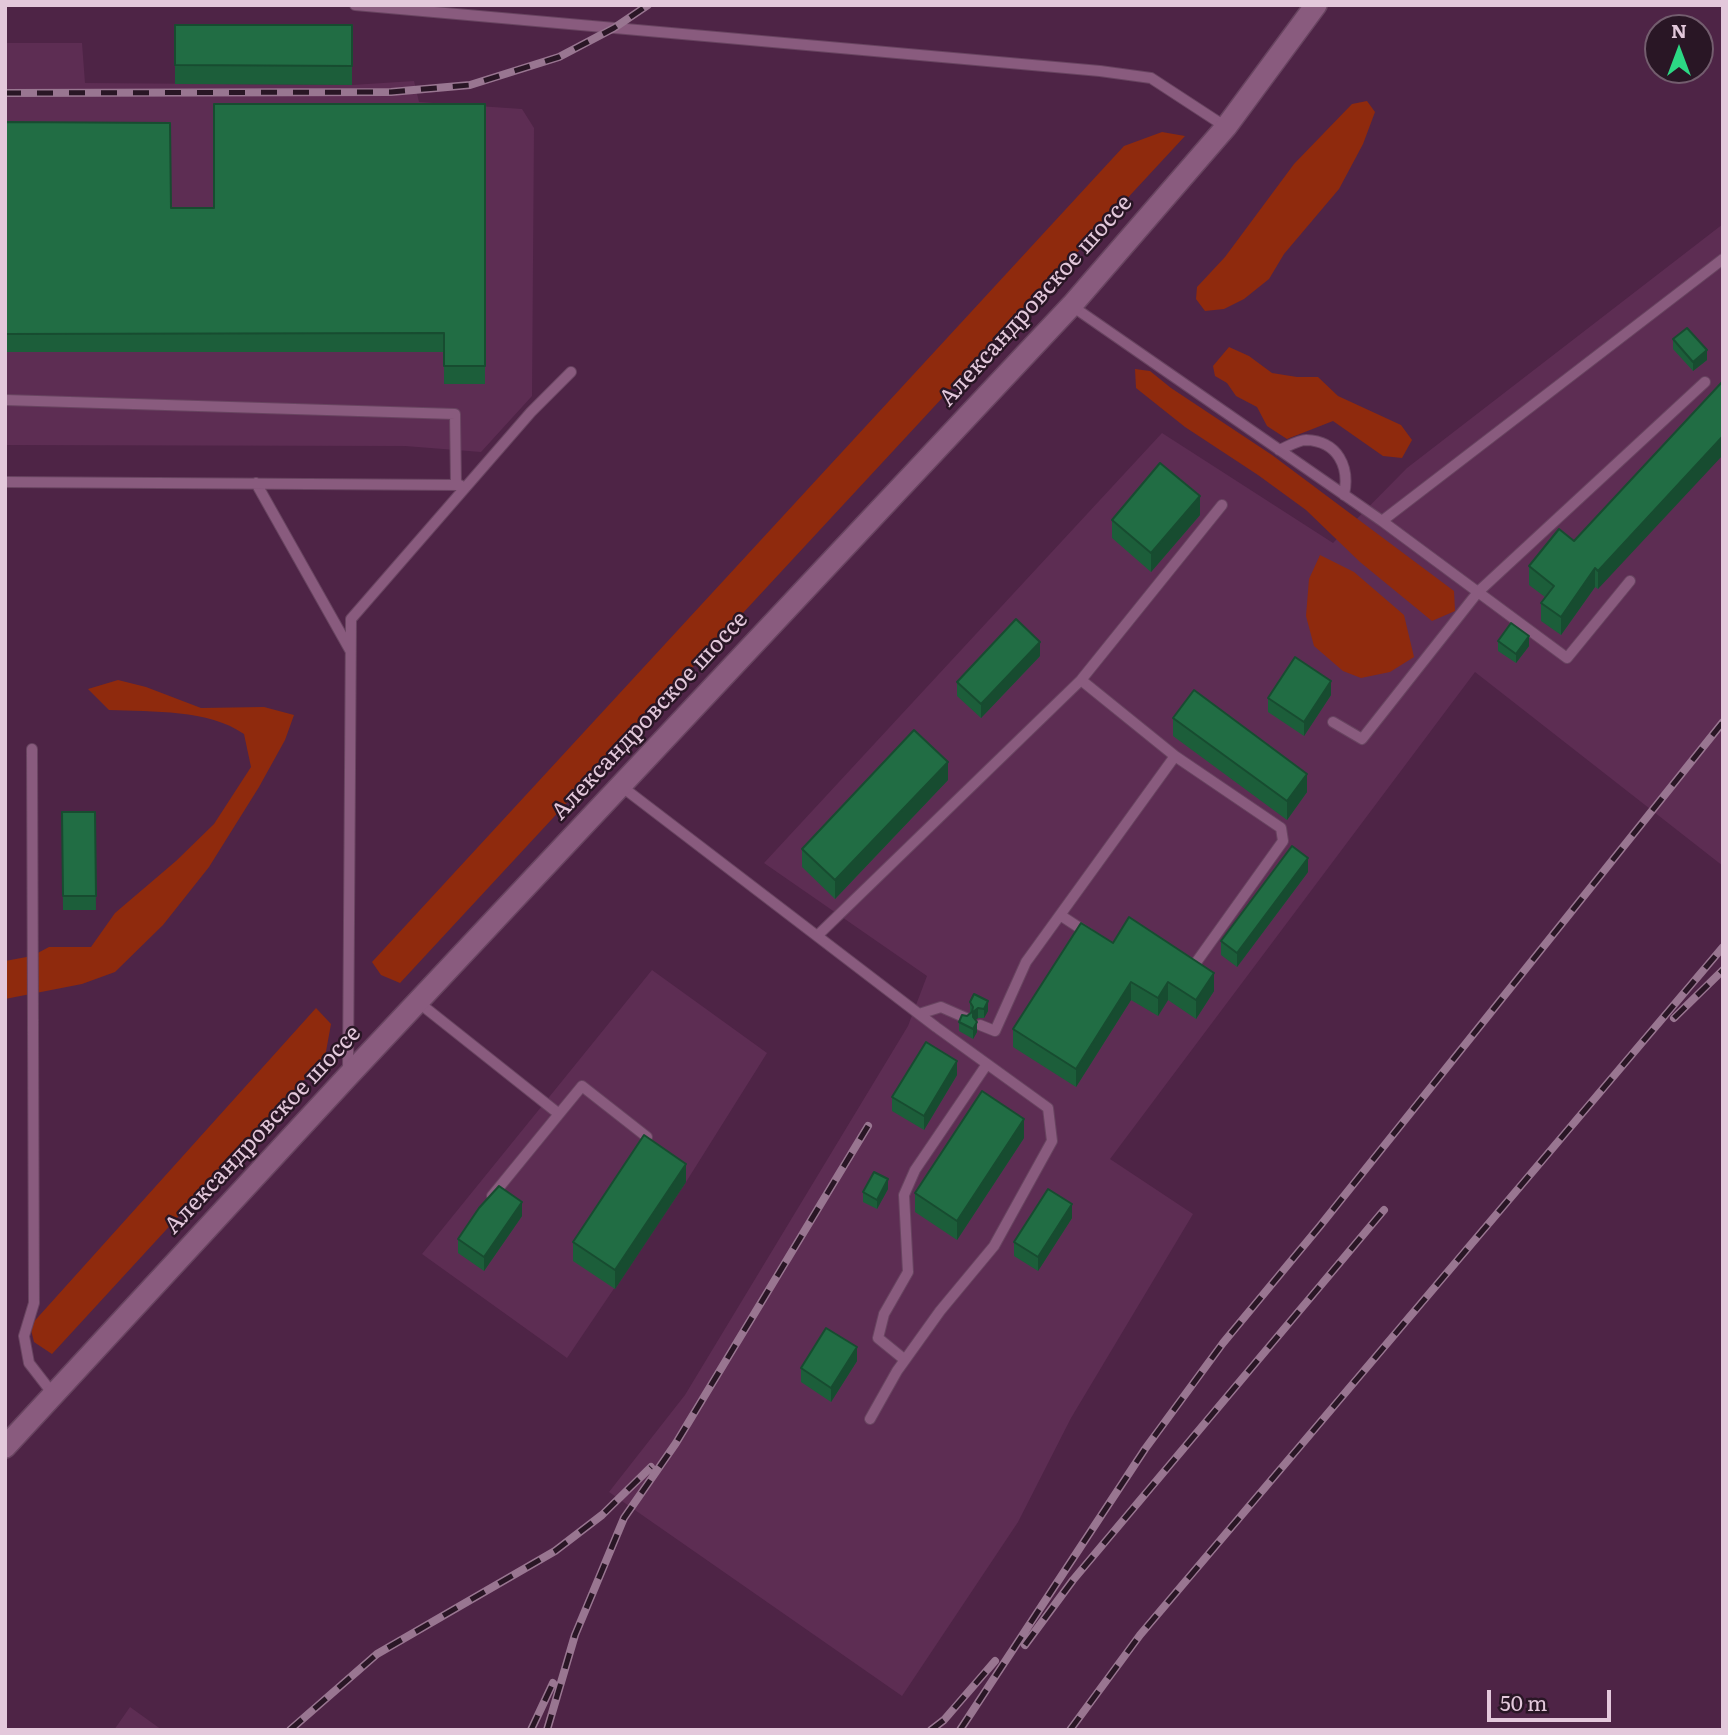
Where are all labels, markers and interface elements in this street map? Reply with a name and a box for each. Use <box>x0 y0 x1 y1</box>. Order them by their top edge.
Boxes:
north arrow <box>1644 14 1714 84</box>
text: N <box>1671 16 1687 44</box>
street label: Александровское шоссе <box>934 190 1138 412</box>
street label: Александровское шоссе <box>546 606 754 826</box>
street label: Александровское шоссе <box>159 1020 367 1240</box>
scale bar <box>1490 1676 1614 1720</box>
text: 50 m <box>1500 1686 1547 1717</box>

